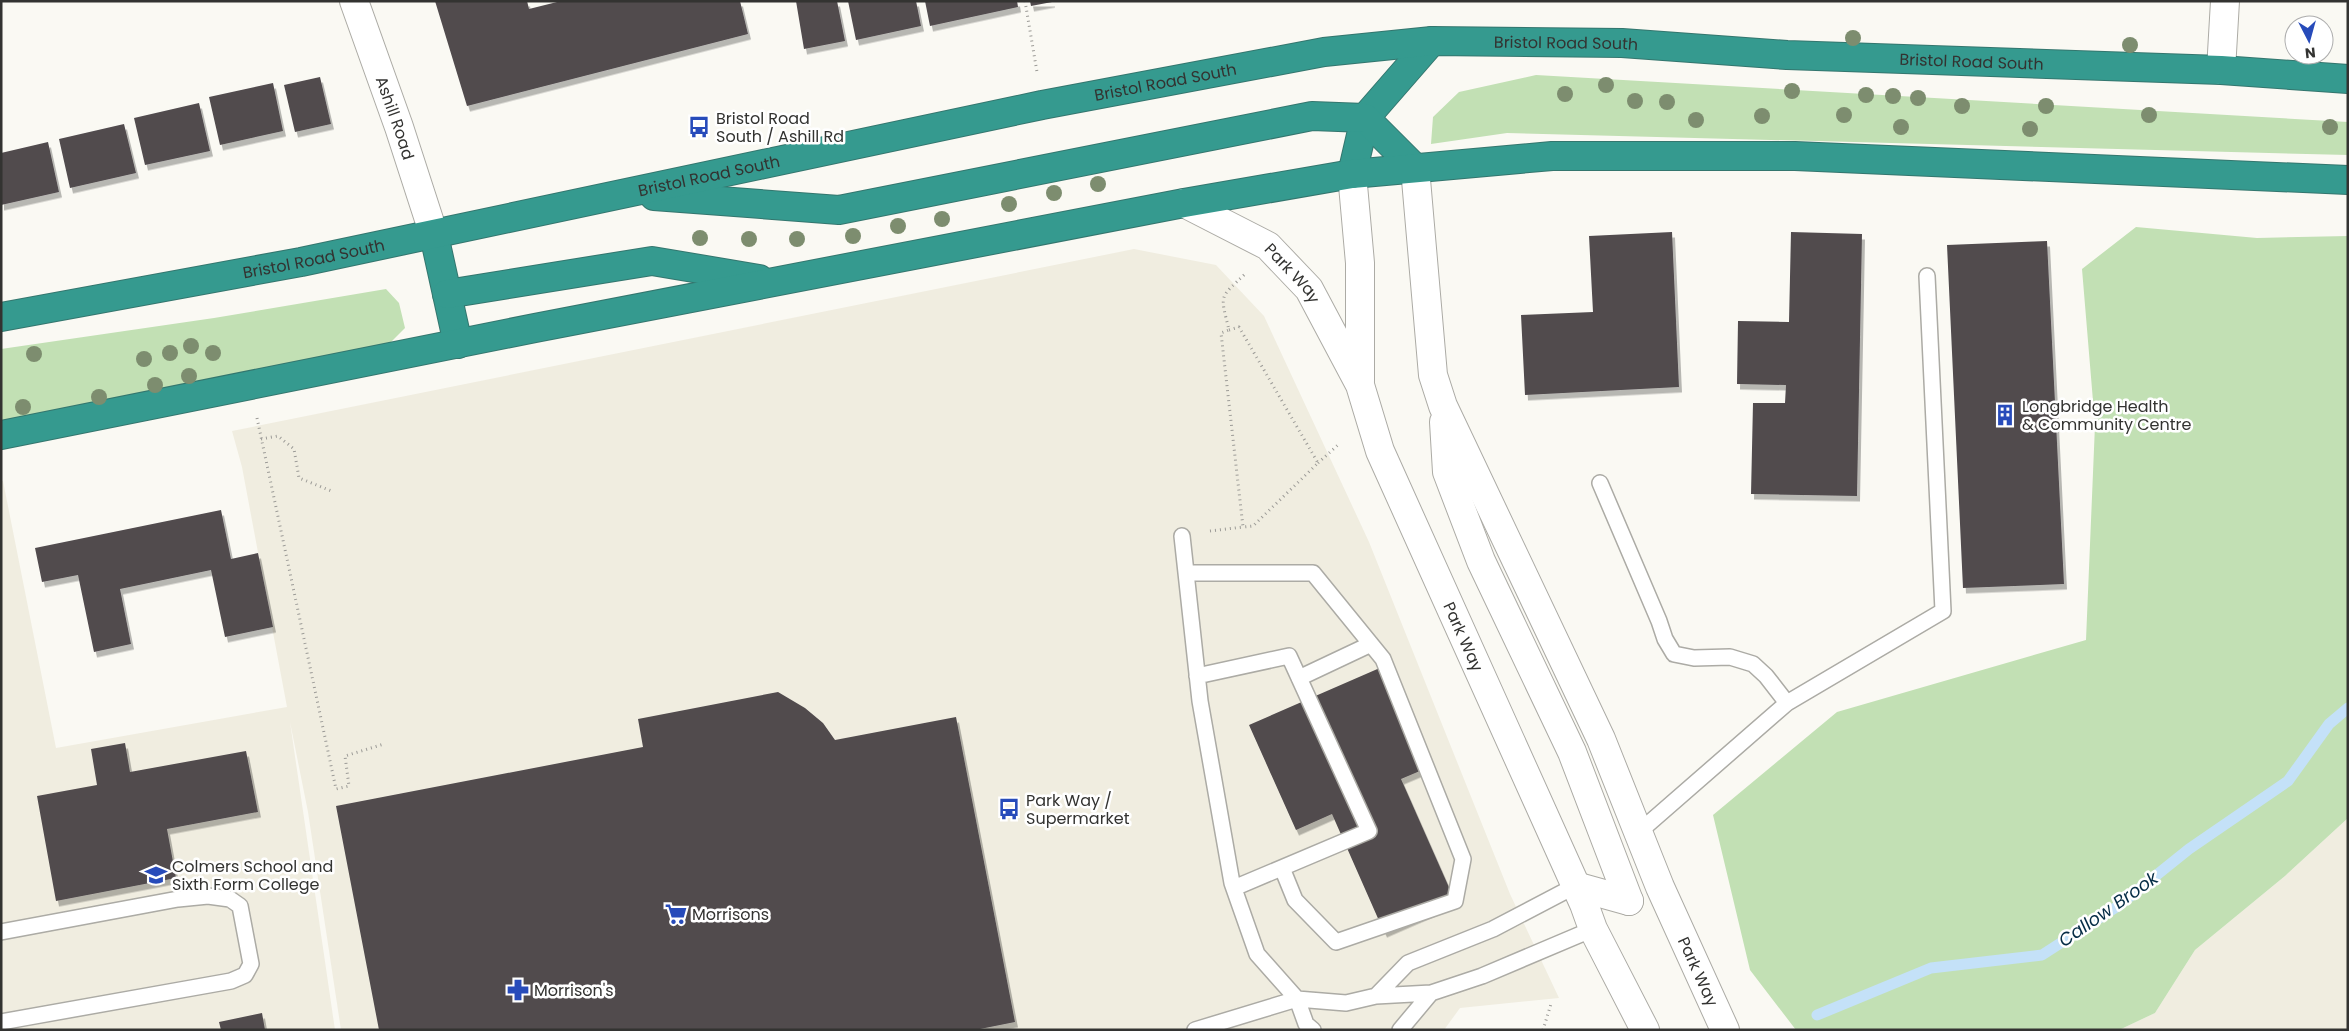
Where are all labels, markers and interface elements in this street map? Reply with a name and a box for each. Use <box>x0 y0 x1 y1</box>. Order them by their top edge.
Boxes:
north arrow <box>2284 15 2334 65</box>
street label: Bristol Road South <box>1494 30 1639 56</box>
text: N <box>2304 42 2317 63</box>
street label: Bristol Road South <box>1899 47 2044 75</box>
street label: Bristol Road South <box>1092 57 1238 106</box>
street label: Ashill Road <box>370 73 420 163</box>
place label: Bristol Road South / Ashill Rd <box>716 107 844 148</box>
bus stop icon: Bristol Road South / Ashill Rd <box>686 114 712 140</box>
street label: Bristol Road South <box>636 149 782 202</box>
street label: Bristol Road South <box>241 233 387 284</box>
street label: Park Way <box>1259 238 1326 307</box>
place label: Longbridge Health & Community Centre <box>2022 395 2191 436</box>
building icon: Longbridge Health & Community Centre <box>1992 402 2018 428</box>
street label: Park Way <box>1438 598 1489 675</box>
place label: Park Way / Supermarket <box>1026 789 1130 830</box>
bus stop icon: Park Way / Supermarket <box>996 796 1022 822</box>
place label: Colmers School and Sixth Form College <box>172 855 333 896</box>
school or university icon: Colmers School and Sixth Form College <box>143 862 169 888</box>
water label: Callow Brook <box>2053 865 2164 953</box>
supermarket icon: Morrisons <box>663 901 689 927</box>
place label: Morrisons <box>692 903 769 926</box>
street label: Park Way <box>1673 933 1724 1010</box>
pharmacy icon: Morrison's <box>505 977 531 1003</box>
place label: Morrison's <box>534 979 614 1002</box>

